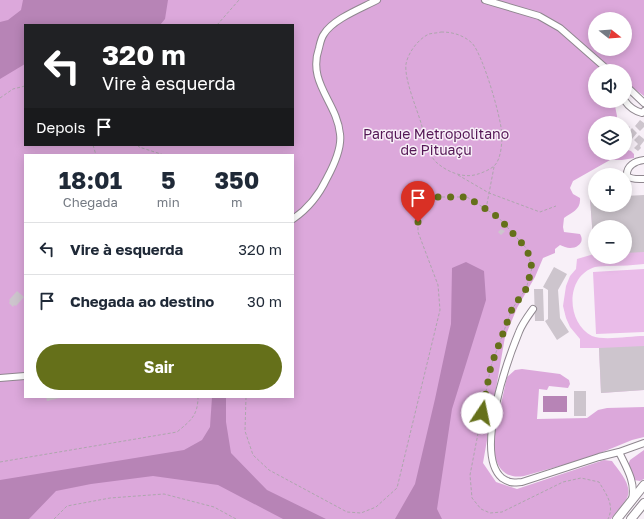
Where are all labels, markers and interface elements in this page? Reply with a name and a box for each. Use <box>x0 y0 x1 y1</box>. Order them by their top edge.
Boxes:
north arrow <box>588 12 632 56</box>
map controls <box>588 12 632 264</box>
text: 320 m <box>102 38 186 71</box>
icon: left <box>36 40 88 92</box>
button: sound <box>588 64 632 108</box>
text: Vire à esquerda <box>102 72 236 94</box>
icon: arrive <box>93 116 115 138</box>
button: layers <box>588 116 632 160</box>
text: Depois <box>36 118 85 136</box>
park label: Parque Metropolitano de Pituaçu <box>363 125 509 158</box>
text: 18:01 <box>59 165 122 194</box>
text: 5 <box>161 165 176 194</box>
text: 350 <box>214 165 259 194</box>
button: + <box>588 168 632 212</box>
pin <box>401 181 435 222</box>
icon: arrive <box>407 187 429 209</box>
text: Chegada <box>63 194 118 210</box>
text: min <box>157 194 180 210</box>
text: m <box>231 194 243 210</box>
button: − <box>588 220 632 264</box>
icon: left <box>36 238 58 260</box>
text: Vire à esquerda <box>70 240 183 258</box>
text: 320 m <box>238 240 282 258</box>
icon: arrive <box>36 290 58 312</box>
text: Chegada ao destino <box>70 292 214 310</box>
text: 30 m <box>247 292 282 310</box>
button: Sair <box>36 344 282 390</box>
position arrow <box>461 392 503 434</box>

